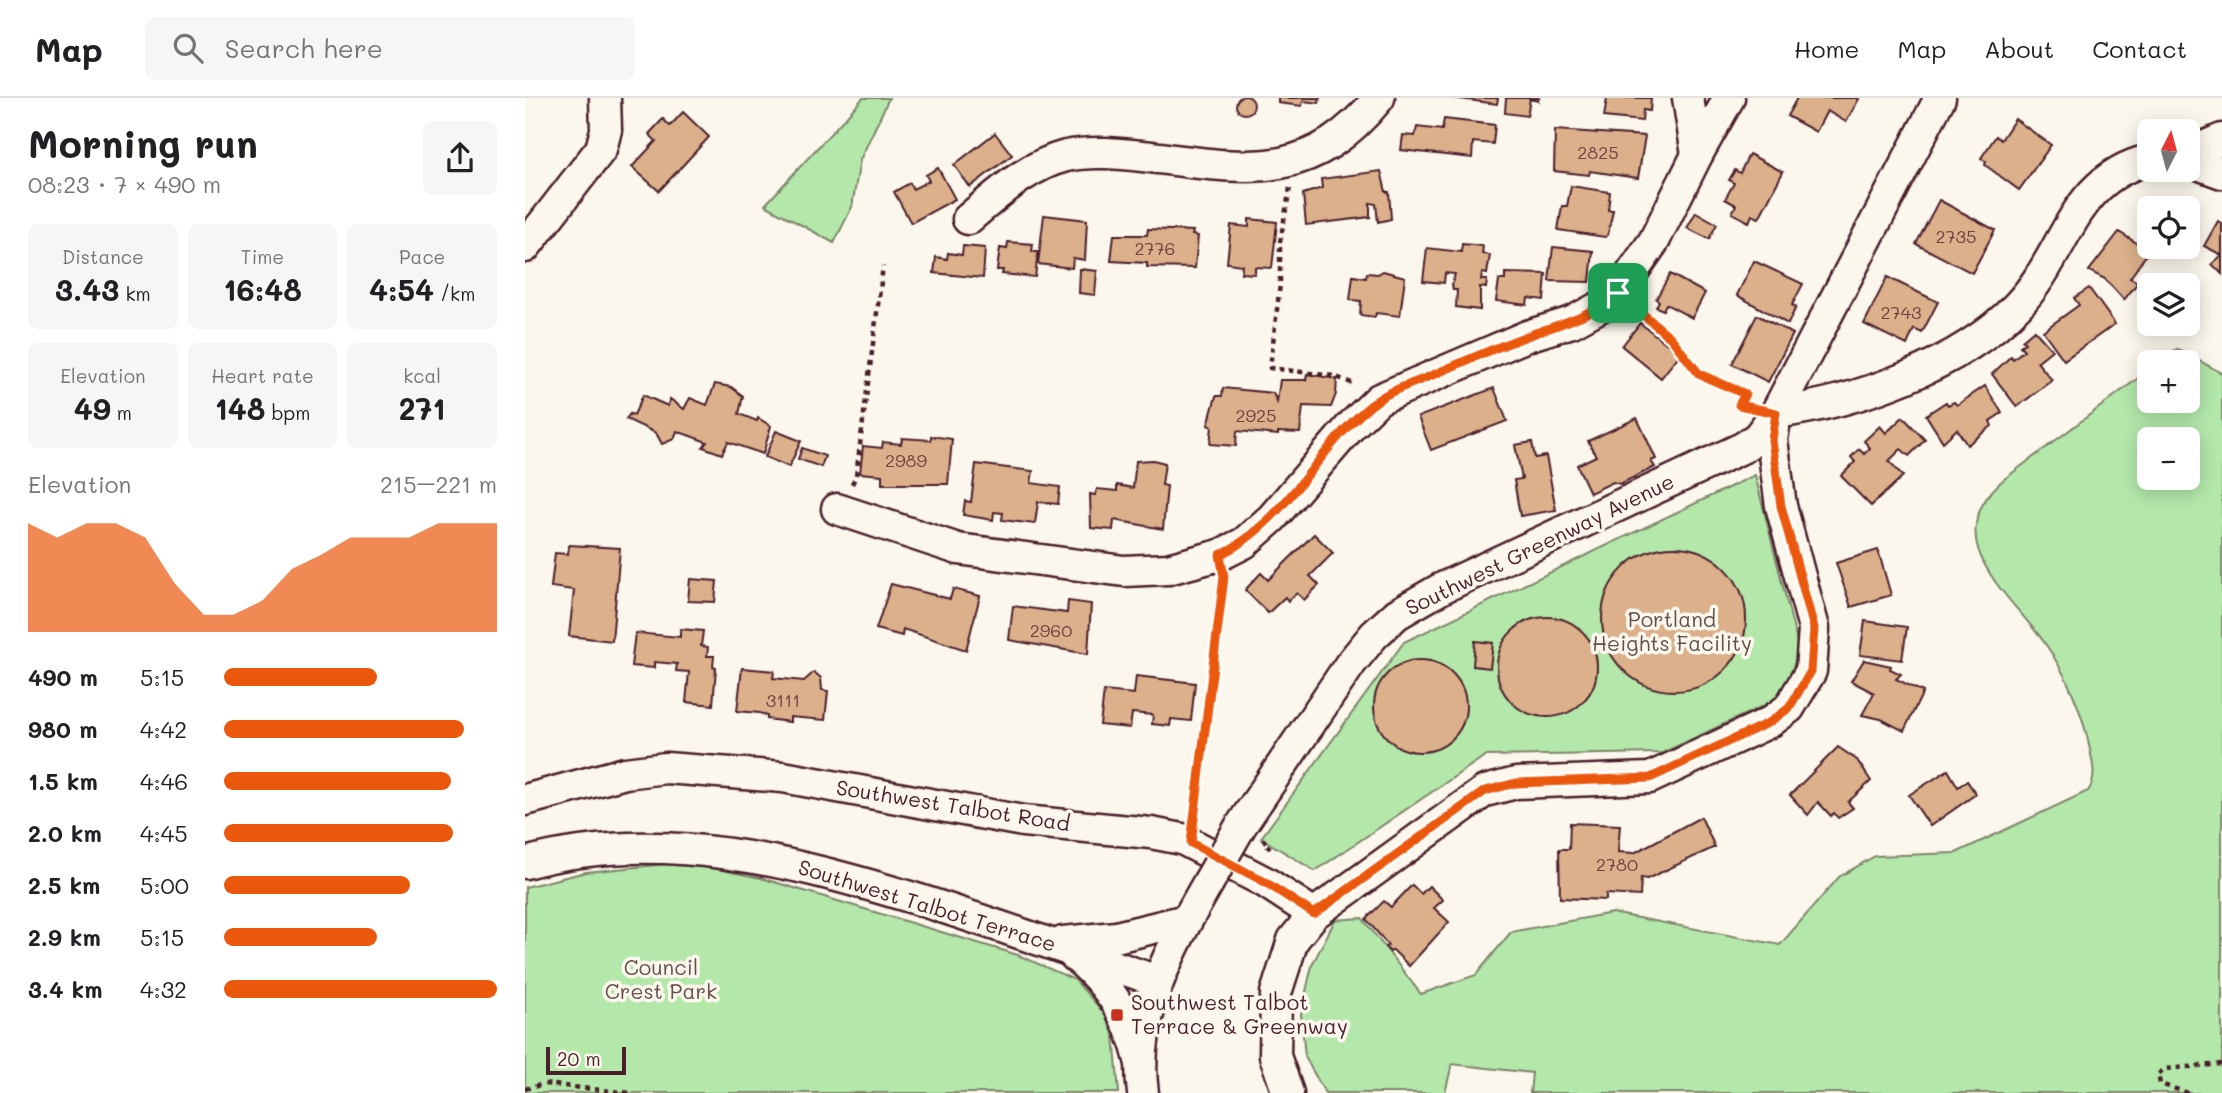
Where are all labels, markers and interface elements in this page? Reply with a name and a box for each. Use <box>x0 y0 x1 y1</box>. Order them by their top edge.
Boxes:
search box <box>145 17 635 80</box>
text: Map <box>35 27 103 70</box>
icon: search <box>169 29 207 67</box>
text: Search here <box>225 31 383 65</box>
text: Home <box>1794 33 1859 64</box>
text: Map <box>1897 33 1946 64</box>
text: About <box>1984 33 2054 64</box>
text: Contact <box>2092 33 2187 64</box>
text: Morning run <box>28 118 258 168</box>
north arrow <box>2137 119 2200 182</box>
map controls <box>2137 119 2200 490</box>
button: share <box>423 121 497 195</box>
house number: 2825 <box>1577 140 1619 164</box>
text: 08:23 · 7 × 490 m <box>28 169 221 199</box>
button: locate <box>2137 196 2200 259</box>
house number: 2735 <box>1935 224 1977 248</box>
house number: 2776 <box>1135 236 1175 260</box>
text: Distance <box>62 244 144 269</box>
text: Time <box>241 244 284 269</box>
text: Pace <box>399 244 445 269</box>
pin <box>1588 263 1648 323</box>
text: 3.43 <box>55 269 119 309</box>
text: 16:48 <box>223 269 302 309</box>
text: 4:54 <box>369 269 434 309</box>
button: layers <box>2137 273 2200 336</box>
icon: arrive <box>1599 274 1637 312</box>
text: km <box>119 281 151 306</box>
text: /km <box>434 281 475 306</box>
house number: 2743 <box>1880 300 1922 324</box>
button: + <box>2137 350 2200 413</box>
text: Elevation <box>60 363 145 388</box>
text: Heart rate <box>211 363 314 388</box>
text: kcal <box>403 363 441 388</box>
text: 49 <box>74 388 111 428</box>
text: 148 <box>215 388 265 428</box>
text: 271 <box>399 388 446 428</box>
text: m <box>111 400 132 425</box>
text: bpm <box>265 400 310 425</box>
house number: 2925 <box>1235 403 1277 427</box>
button: − <box>2137 427 2200 490</box>
house number: 2989 <box>885 448 927 472</box>
street label: Southwest Greenway Avenue <box>1401 467 1678 621</box>
text: Elevation <box>28 469 131 499</box>
text: 215–221 m <box>380 469 497 499</box>
park label: Portland Heights Facility <box>1592 605 1752 656</box>
house number: 2960 <box>1030 618 1072 642</box>
text: 490 m <box>28 662 98 692</box>
text: 5:15 <box>140 662 184 692</box>
house number: 3111 <box>766 688 800 712</box>
text: 980 m <box>28 714 97 744</box>
text: 4:42 <box>140 714 187 744</box>
text: 1.5 km <box>28 766 98 796</box>
text: 4:46 <box>140 766 188 796</box>
street label: Southwest Talbot Road <box>834 773 1072 836</box>
text: 2.0 km <box>28 818 102 848</box>
text: 4:45 <box>140 818 188 848</box>
street label: Southwest Talbot Terrace <box>795 852 1060 957</box>
house number: 2780 <box>1596 852 1638 876</box>
text: 2.5 km <box>28 870 100 900</box>
text: 5:00 <box>140 870 189 900</box>
text: 2.9 km <box>28 922 101 952</box>
text: 5:15 <box>140 922 184 952</box>
park label: Council Crest Park <box>605 953 717 1004</box>
text: 3.4 km <box>28 974 102 1004</box>
text: 4:32 <box>140 974 187 1004</box>
place label: Southwest Talbot Terrace & Greenway <box>1131 988 1348 1039</box>
marker: Southwest Talbot Terrace & Greenway <box>1109 1007 1125 1023</box>
scale bar <box>546 1044 627 1076</box>
text: 20 m <box>557 1046 601 1071</box>

